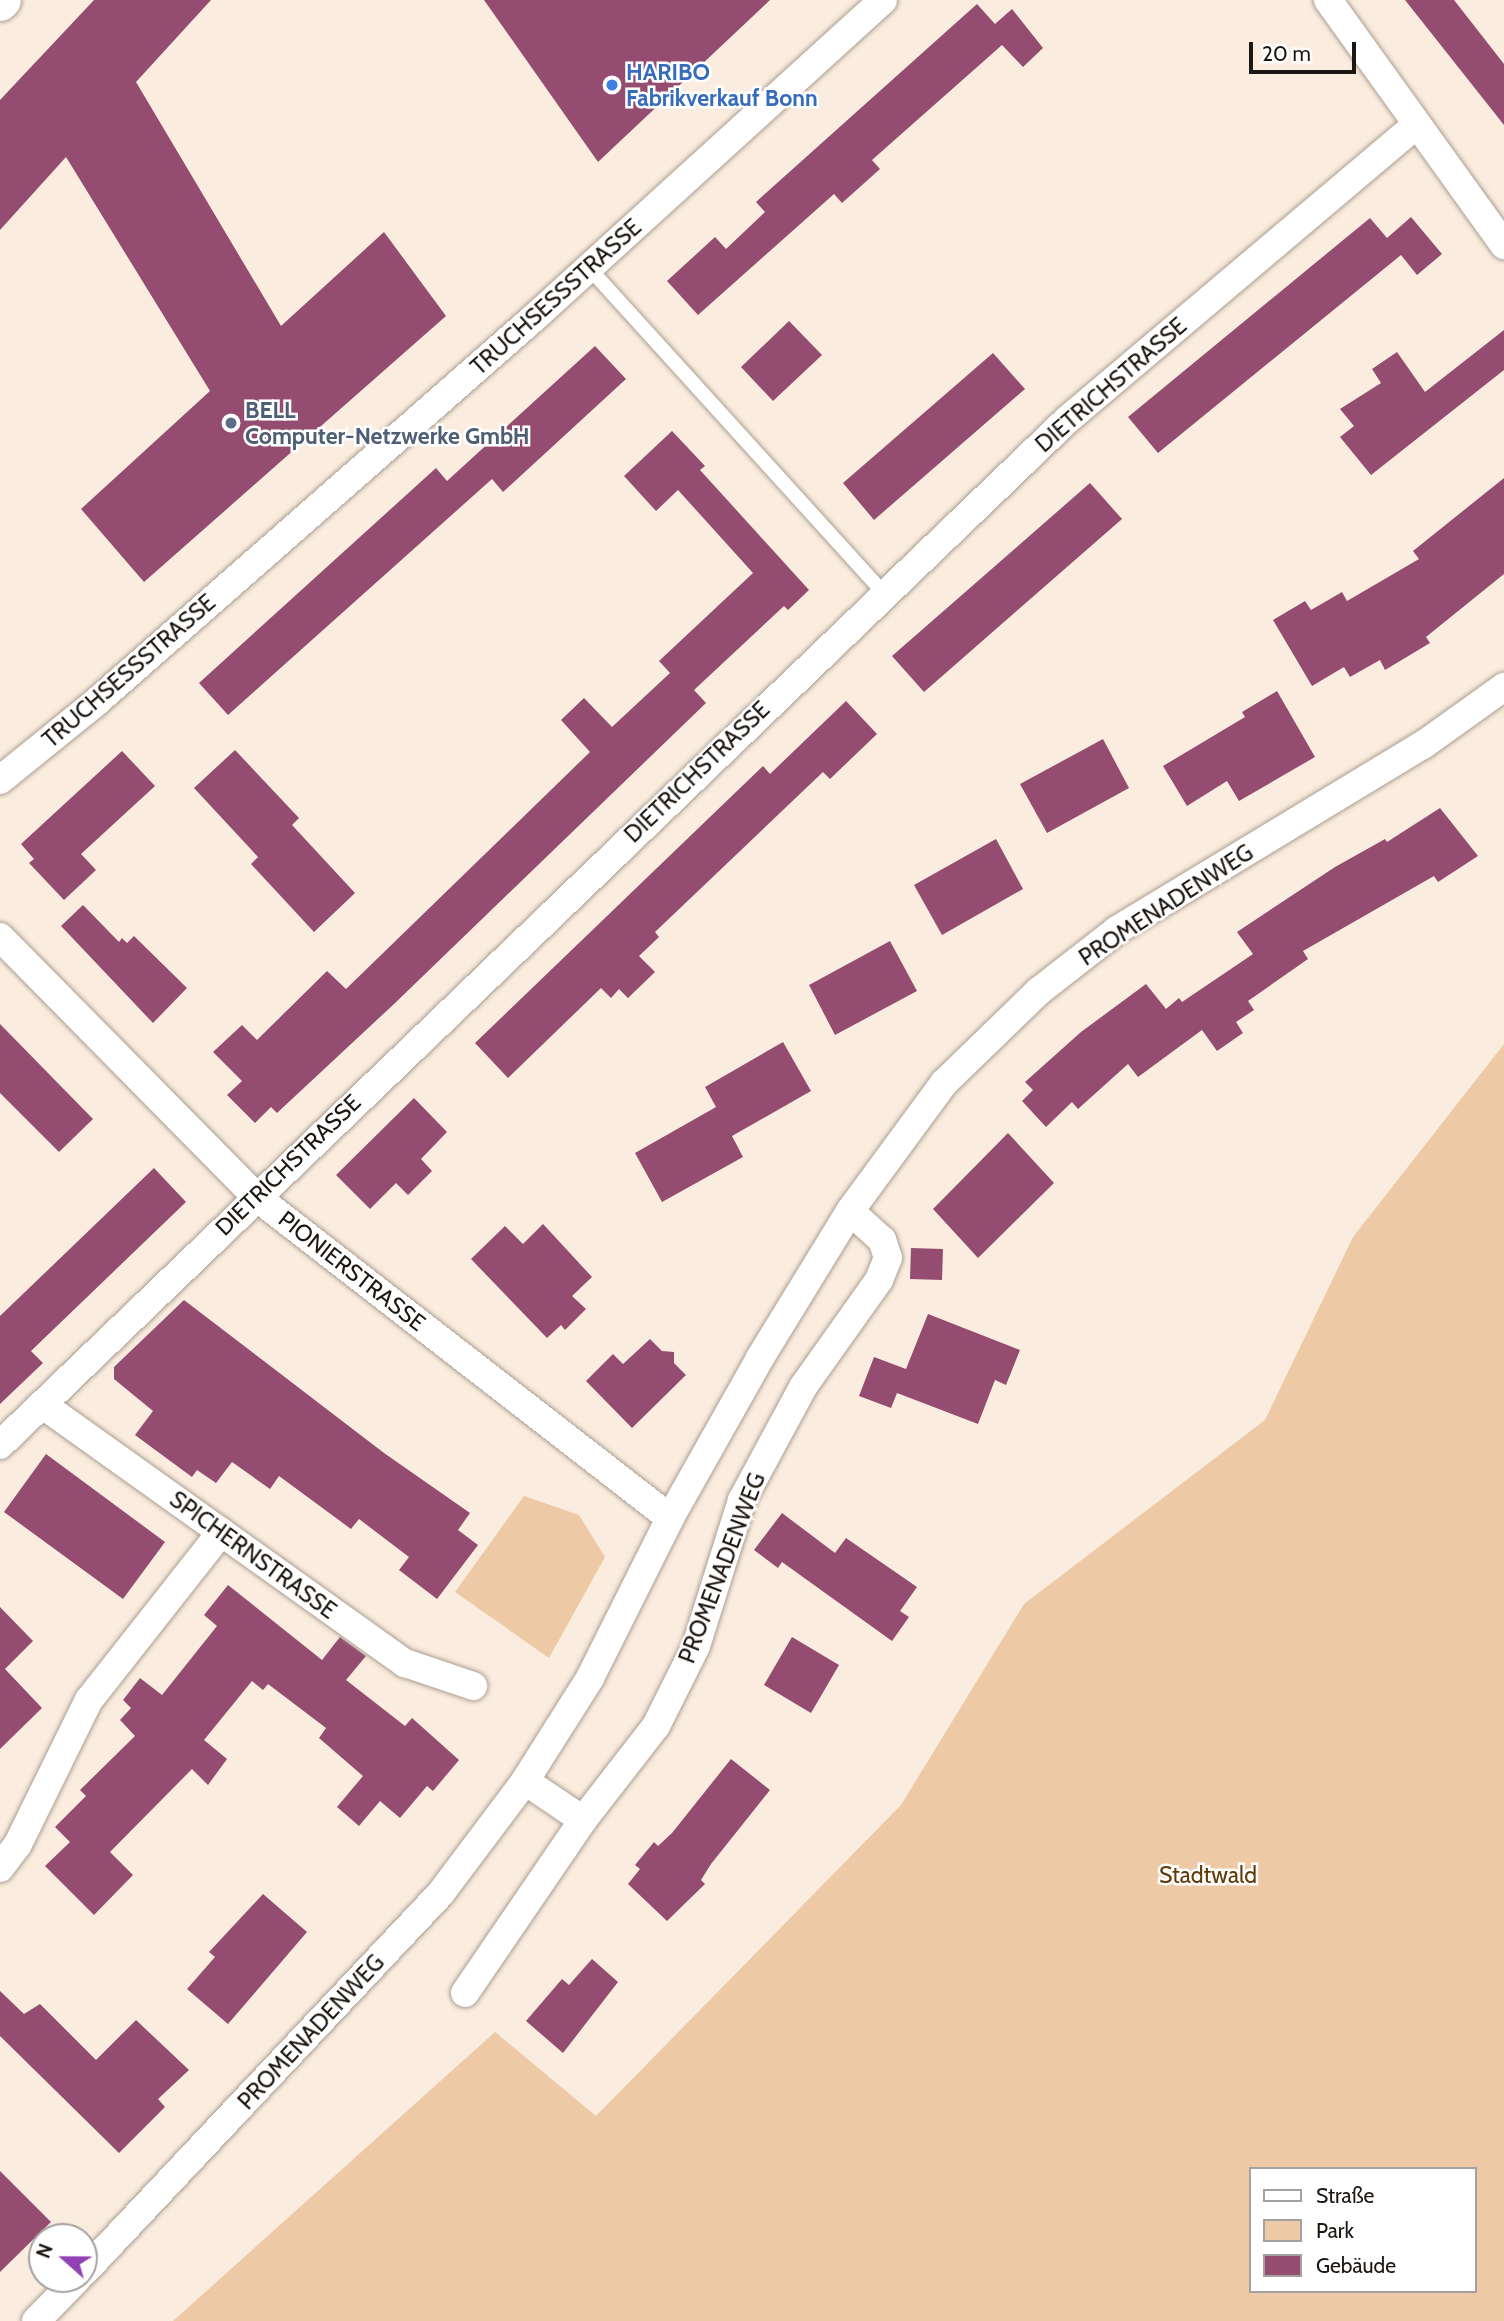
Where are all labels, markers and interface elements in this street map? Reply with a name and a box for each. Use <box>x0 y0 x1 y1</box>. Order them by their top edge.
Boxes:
scale bar <box>1252 28 1359 72</box>
text: 20 m <box>1262 41 1311 66</box>
place label: HARIBO Fabrikverkauf Bonn <box>626 58 818 112</box>
marker: HARIBO Fabrikverkauf Bonn <box>604 77 620 93</box>
street label: TRUCHSESSSTRASSE <box>465 213 647 381</box>
street label: DIETRICHSTRASSE <box>1030 312 1192 458</box>
place label: BELL Computer-Netzwerke GmbH <box>245 396 530 450</box>
marker: BELL Computer-Netzwerke GmbH <box>223 415 239 431</box>
street label: TRUCHSESSSTRASSE <box>37 589 221 753</box>
street label: DIETRICHSTRASSE <box>619 696 775 848</box>
street label: PROMENADENWEG <box>1074 839 1258 971</box>
street label: DIETRICHSTRASSE <box>210 1089 366 1241</box>
street label: PIONIERSTRASSE <box>273 1205 431 1337</box>
street label: PROMENADENWEG <box>673 1469 771 1667</box>
street label: SPICHERNSTRASSE <box>164 1485 342 1625</box>
park label: Stadtwald <box>1159 1861 1257 1889</box>
street label: PROMENADENWEG <box>232 1949 390 2115</box>
legend <box>1248 2167 1476 2293</box>
text: Straße <box>1316 2183 1374 2208</box>
text: Park <box>1316 2218 1354 2243</box>
north arrow <box>28 2223 98 2293</box>
text: N <box>32 2241 58 2261</box>
text: Gebäude <box>1316 2253 1396 2278</box>

